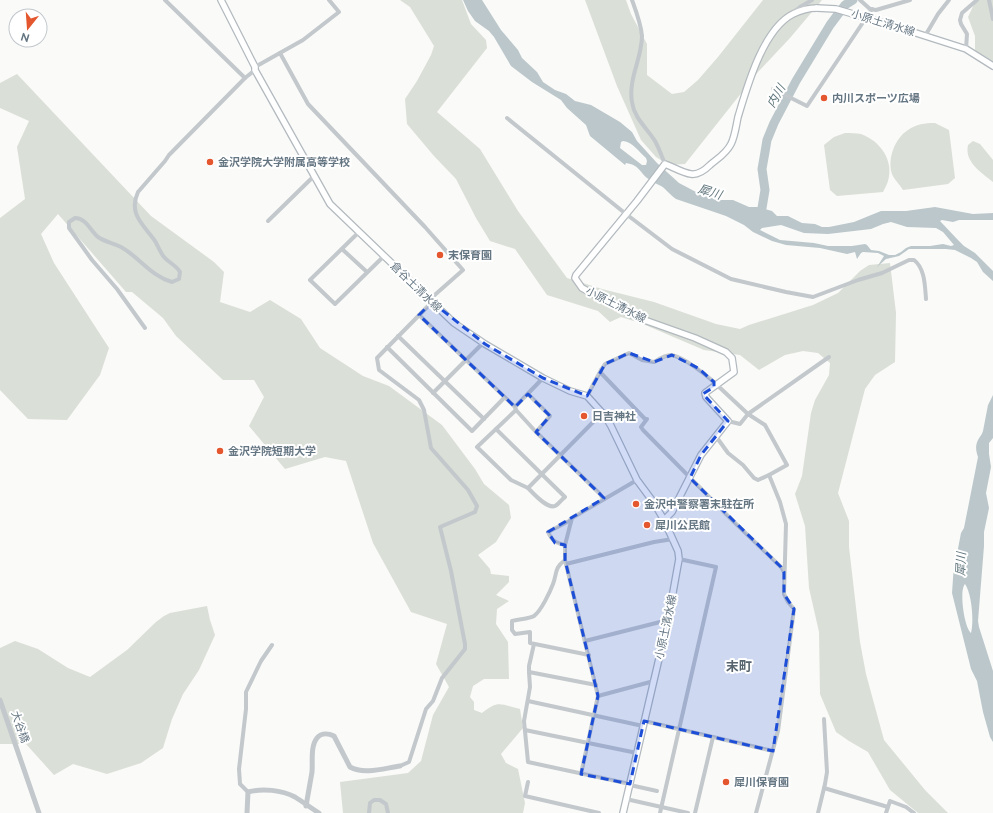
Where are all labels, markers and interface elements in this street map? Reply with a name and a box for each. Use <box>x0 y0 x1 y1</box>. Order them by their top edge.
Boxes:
street label: 小原土清水線 <box>850 7 916 39</box>
north arrow <box>8 8 48 48</box>
text: N <box>19 30 31 45</box>
water label: 内川 <box>764 80 789 110</box>
place label: 内川スポーツ広場 <box>832 92 920 105</box>
marker: 内川スポーツ広場 <box>819 93 829 103</box>
place label: 金沢学院大学附属高等学校 <box>218 156 350 169</box>
marker: 金沢学院大学附属高等学校 <box>205 157 215 167</box>
water label: 犀川 <box>696 182 725 203</box>
place label: 末保育園 <box>448 249 492 262</box>
marker: 末保育園 <box>435 250 445 260</box>
street label: 倉谷土清水線 <box>388 259 444 315</box>
street label: 小原土清水線 <box>584 284 648 326</box>
place label: 日吉神社 <box>592 410 636 423</box>
marker: 日吉神社 <box>579 411 589 421</box>
place label: 金沢学院短期大学 <box>228 445 316 458</box>
marker: 金沢学院短期大学 <box>215 446 225 456</box>
place label: 金沢中警察署末駐在所 <box>644 498 754 511</box>
marker: 金沢中警察署末駐在所 <box>631 499 641 509</box>
place label: 犀川公民館 <box>655 519 710 532</box>
marker: 犀川公民館 <box>642 520 652 530</box>
water label: 犀川 <box>954 550 968 576</box>
street label: 小原土清水線 <box>653 593 679 661</box>
district label: 末町 <box>726 659 752 674</box>
street label: 大谷橋 <box>8 709 32 745</box>
place label: 犀川保育園 <box>734 776 789 789</box>
marker: 犀川保育園 <box>721 777 731 787</box>

